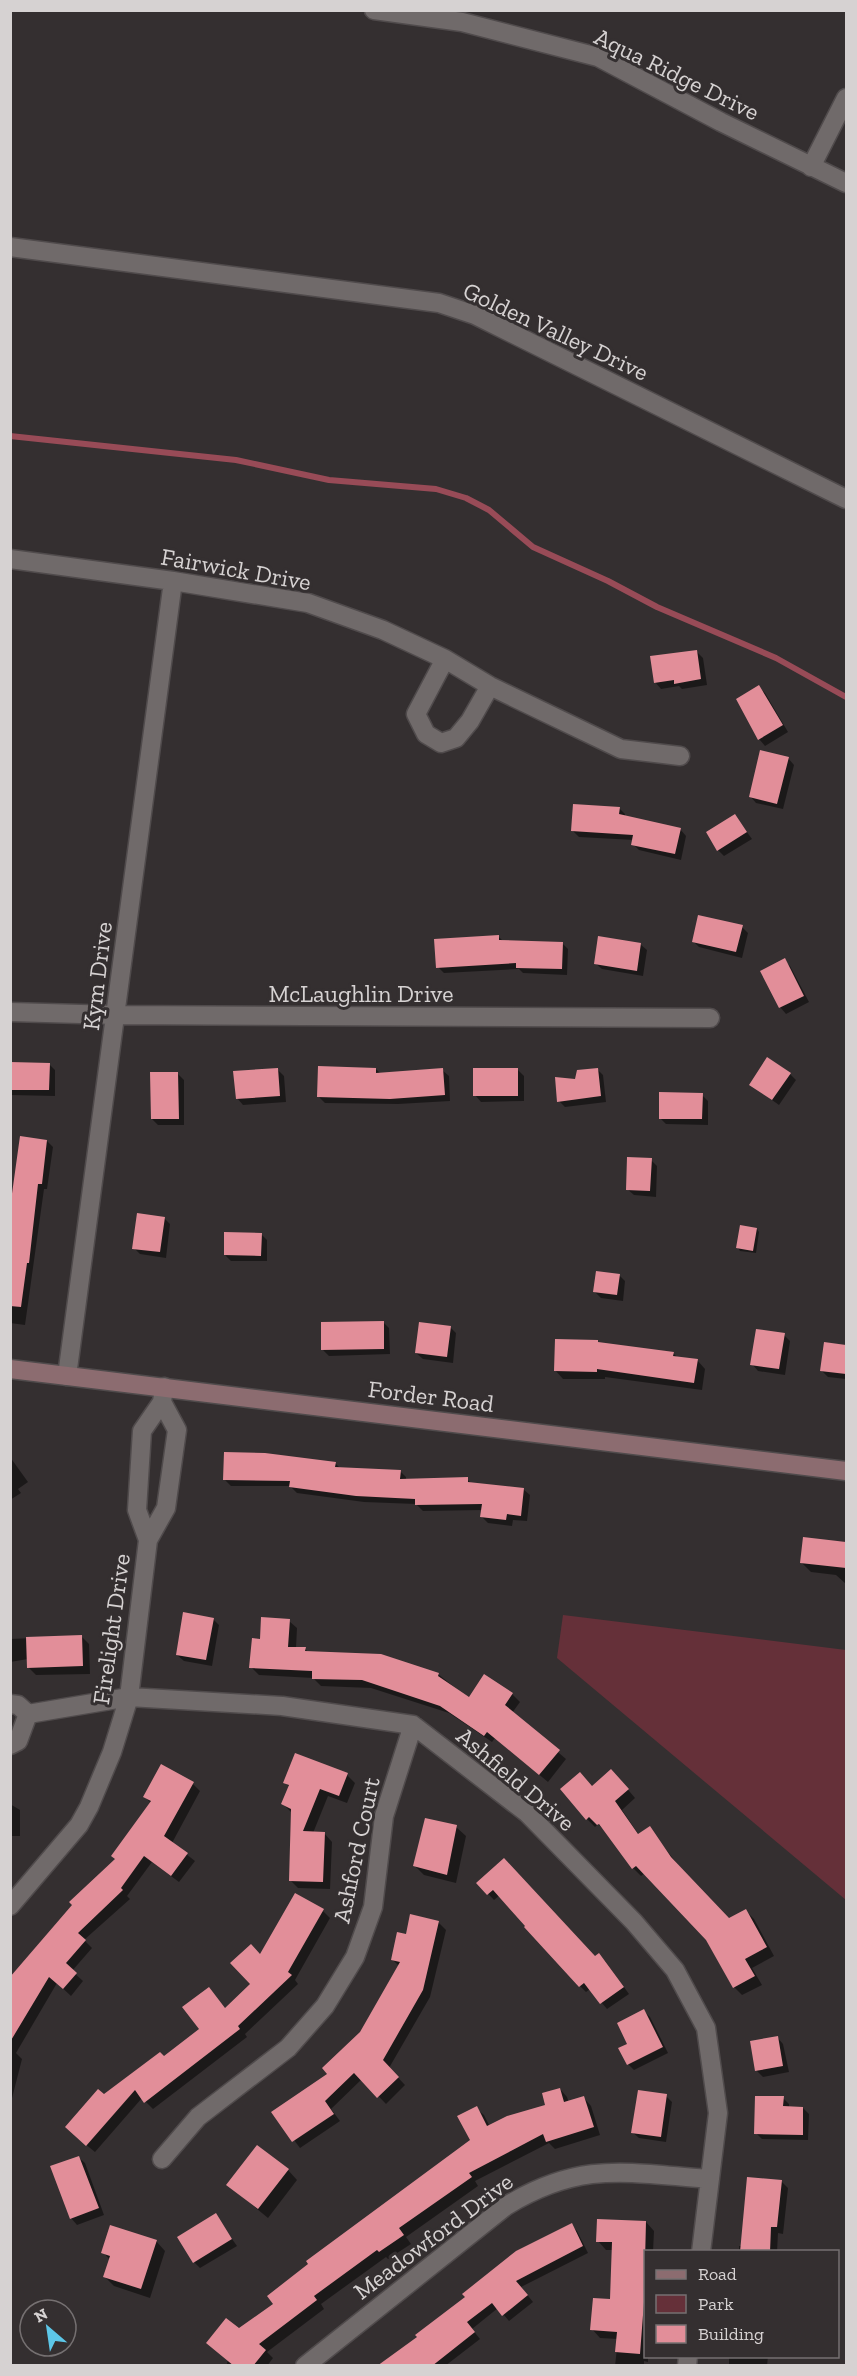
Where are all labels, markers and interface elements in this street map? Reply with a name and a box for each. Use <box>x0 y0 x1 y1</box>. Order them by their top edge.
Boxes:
street label: Aqua Ridge Drive <box>590 22 764 126</box>
street label: Golden Valley Drive <box>459 275 653 387</box>
street label: Fairwick Drive <box>159 542 313 596</box>
street label: Kym Drive <box>76 920 118 1032</box>
street label: McLaughlin Drive <box>269 979 453 1008</box>
street label: Forder Road <box>366 1374 496 1418</box>
street label: Firelight Drive <box>86 1552 136 1706</box>
street label: Ashfield Drive <box>451 1721 581 1837</box>
street label: Ashford Court <box>326 1774 386 1926</box>
street label: Meadowford Drive <box>348 2167 518 2305</box>
legend <box>644 2250 839 2358</box>
text: Road <box>698 2263 737 2285</box>
text: Park <box>698 2293 734 2315</box>
north arrow <box>18 2298 78 2358</box>
text: N <box>31 2304 51 2327</box>
text: Building <box>698 2323 764 2345</box>

